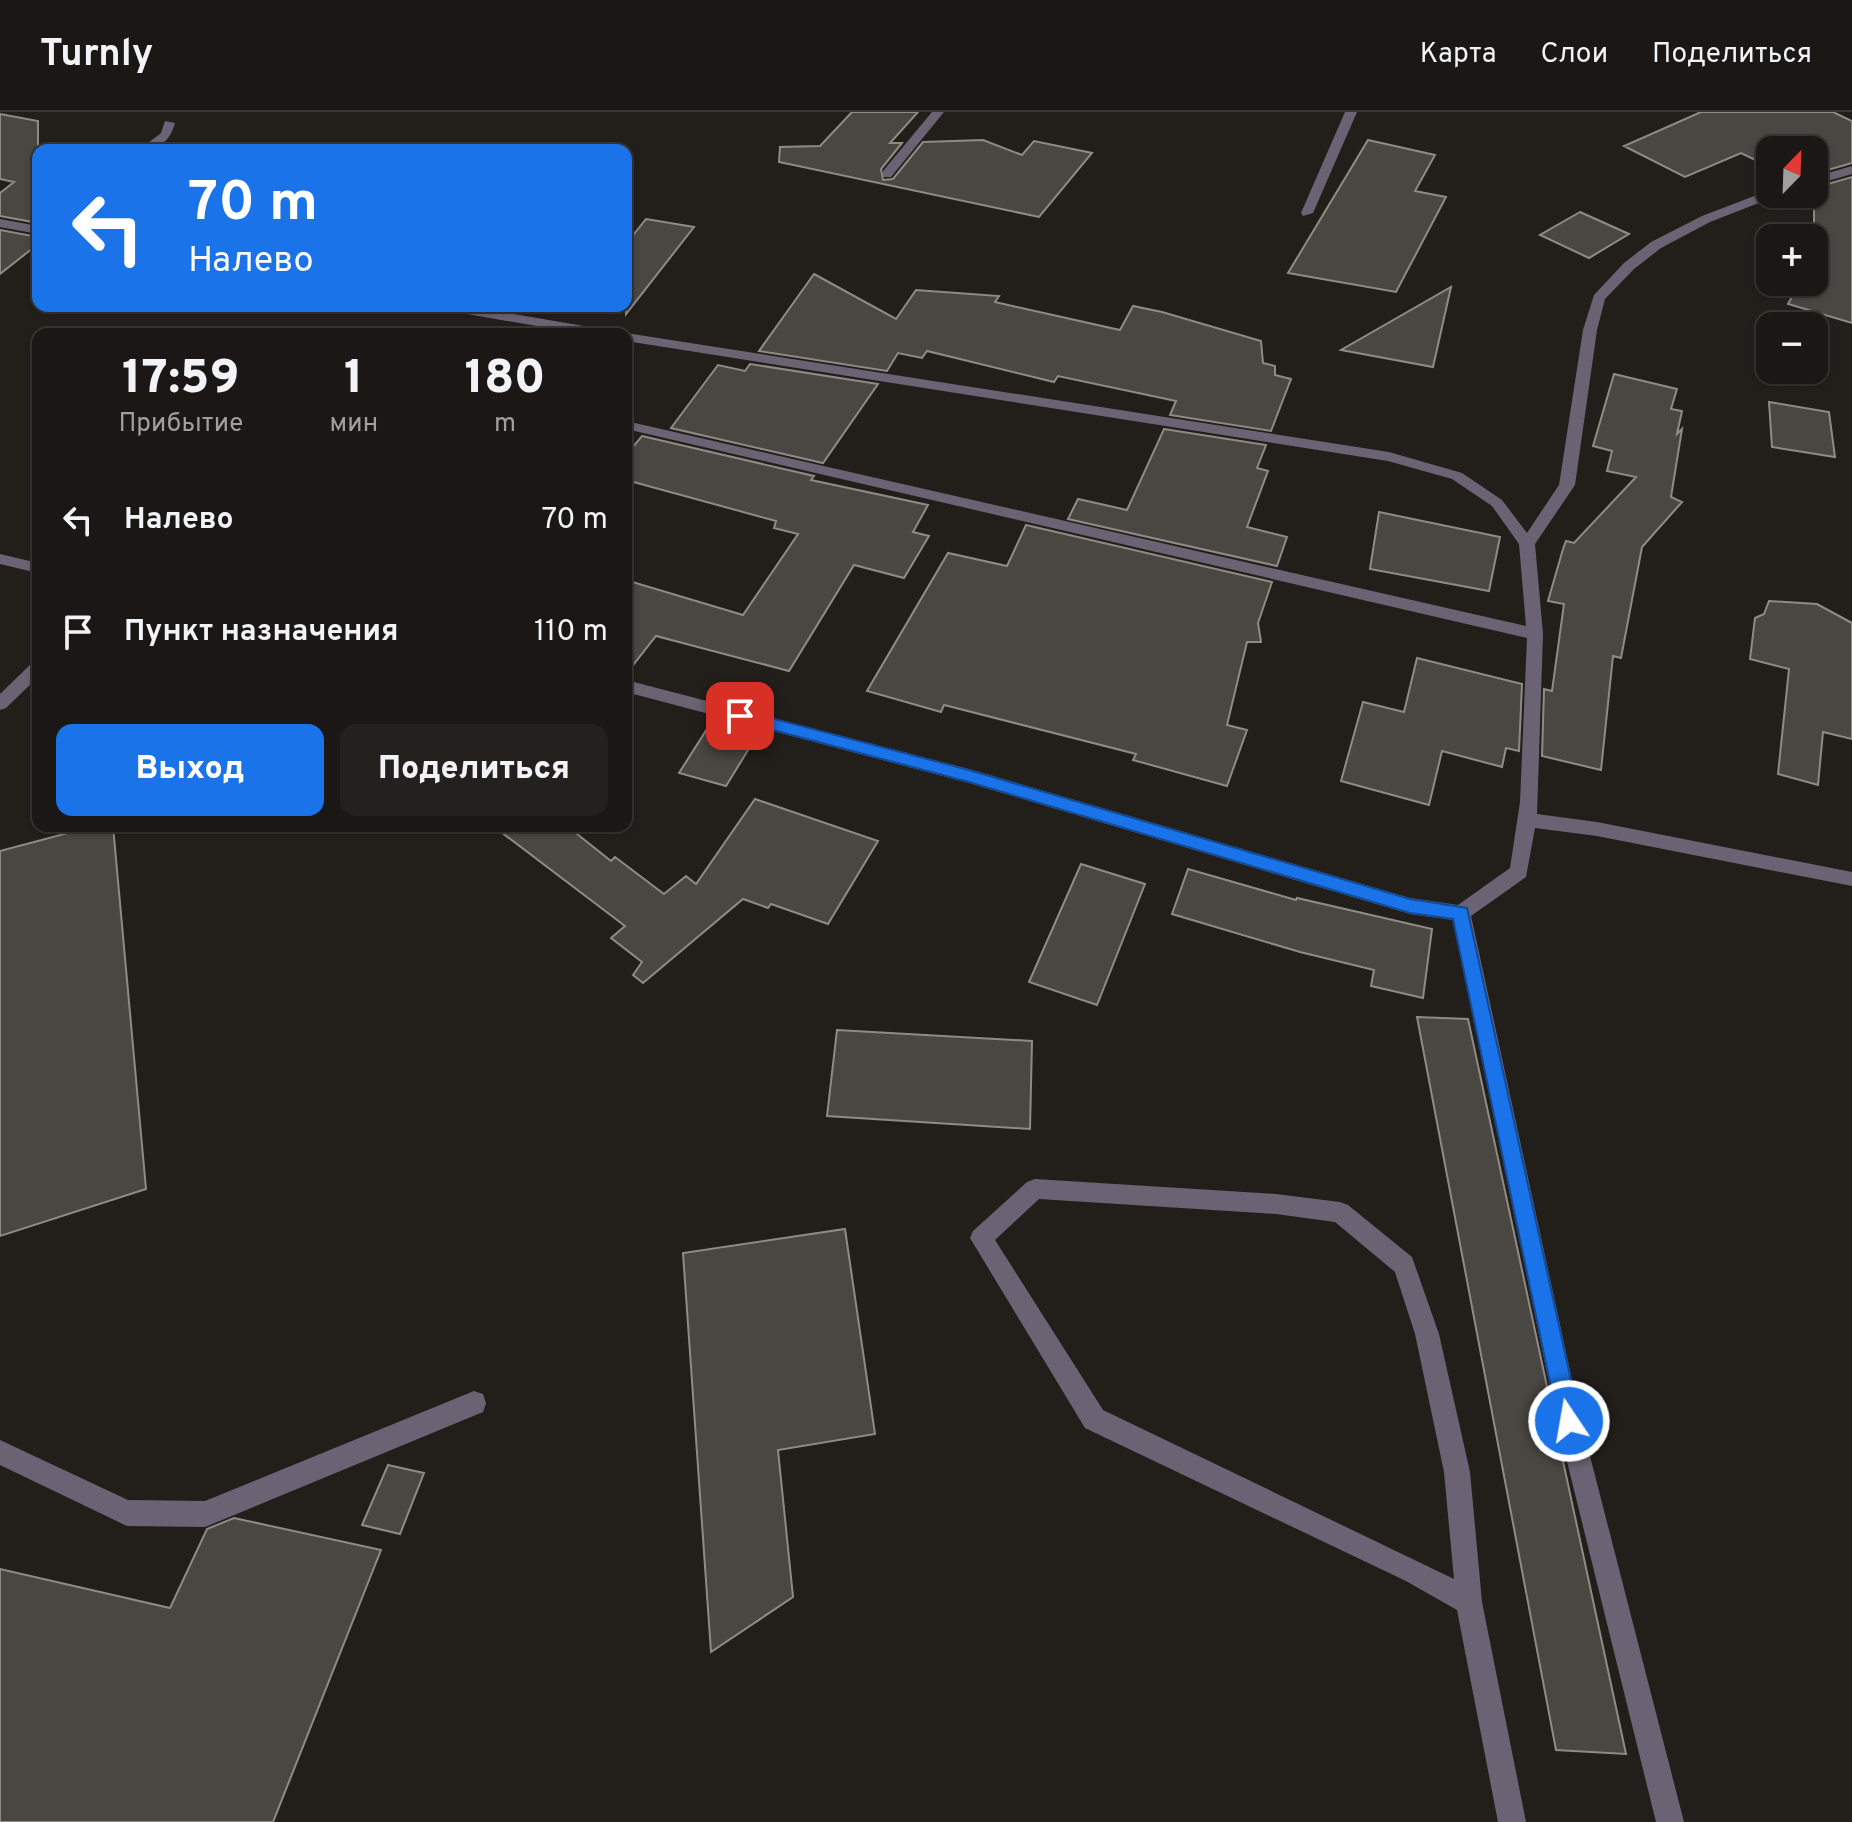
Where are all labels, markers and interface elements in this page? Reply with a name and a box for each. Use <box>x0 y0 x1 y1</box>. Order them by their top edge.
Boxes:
text: Turnly <box>40 31 153 80</box>
text: Карта <box>1420 37 1496 73</box>
text: Слои <box>1540 37 1608 73</box>
text: Поделиться <box>1652 37 1812 73</box>
north arrow <box>1756 136 1828 208</box>
map controls <box>1756 136 1828 384</box>
text: 70 m <box>188 170 318 240</box>
icon: left <box>56 176 160 280</box>
button: + <box>1756 224 1828 296</box>
text: Налево <box>188 239 314 285</box>
button: − <box>1756 312 1828 384</box>
text: 17:59 <box>122 350 239 410</box>
text: 1 <box>344 350 364 410</box>
text: 180 <box>464 350 546 410</box>
text: Прибытие <box>118 408 243 441</box>
text: мин <box>330 408 378 441</box>
text: m <box>494 408 516 441</box>
icon: left <box>56 498 100 542</box>
text: Налево <box>124 502 233 539</box>
text: 70 m <box>542 502 608 539</box>
icon: arrive <box>56 610 100 654</box>
text: Пункт назначения <box>124 614 398 651</box>
text: 110 m <box>534 614 608 651</box>
pin <box>706 682 774 750</box>
icon: arrive <box>718 694 762 738</box>
button: Выход <box>56 724 324 816</box>
button: Поделиться <box>340 724 608 816</box>
position arrow <box>1527 1379 1611 1463</box>

